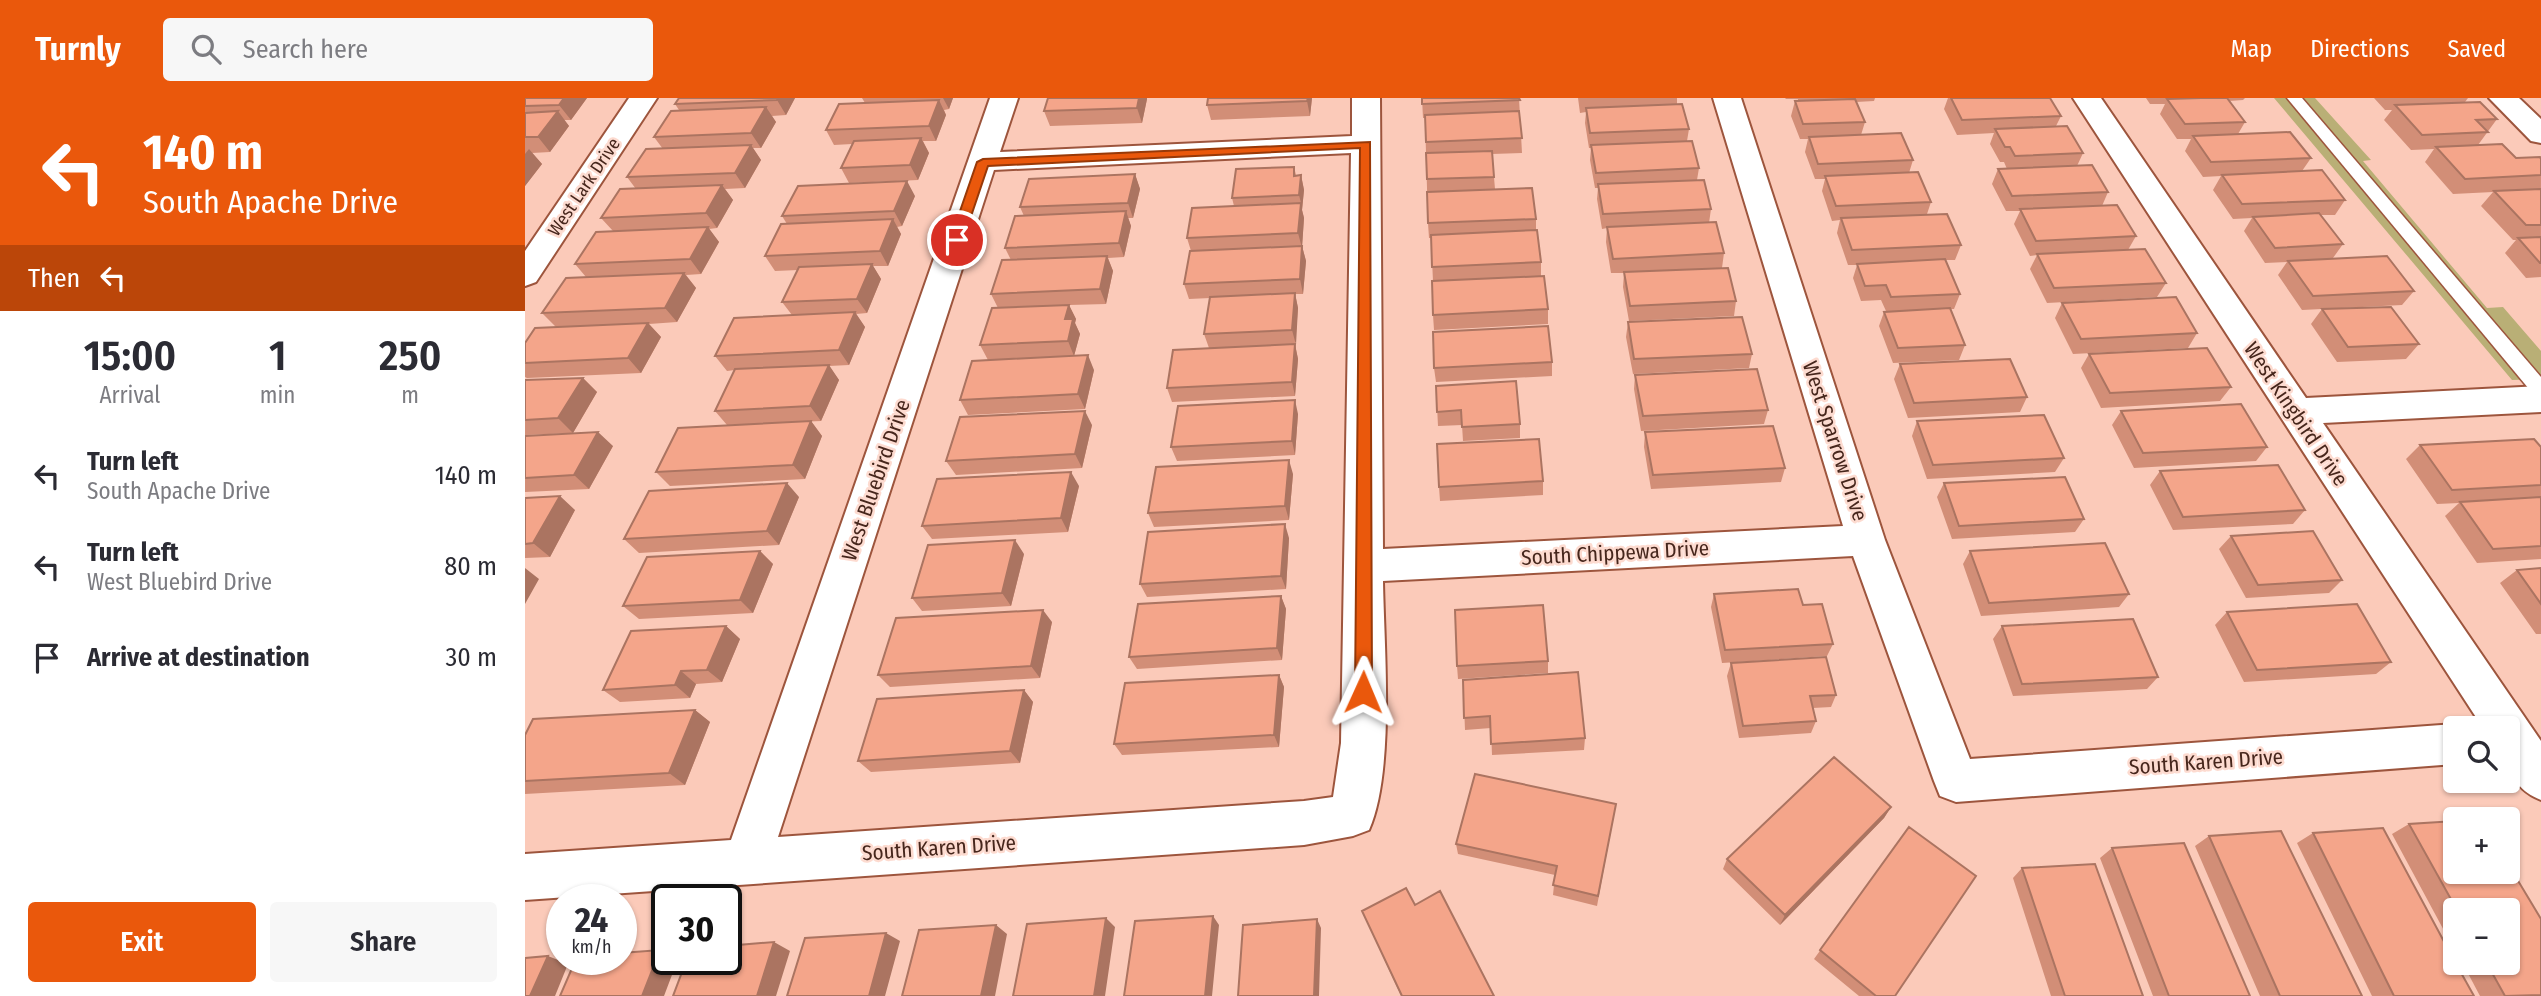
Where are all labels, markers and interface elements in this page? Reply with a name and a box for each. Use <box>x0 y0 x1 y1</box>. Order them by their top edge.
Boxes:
search box <box>163 18 653 81</box>
text: Turnly <box>35 29 121 69</box>
icon: search <box>187 30 225 68</box>
text: Search here <box>243 34 368 65</box>
text: Map <box>2231 35 2272 63</box>
text: Directions <box>2310 35 2409 63</box>
text: Saved <box>2447 35 2506 63</box>
text: 140 m <box>143 123 263 182</box>
icon: left <box>28 126 119 217</box>
street label: West Lark Drive <box>543 134 625 240</box>
text: South Apache Drive <box>143 183 398 221</box>
pin <box>927 210 987 270</box>
icon: arrive <box>938 221 976 259</box>
icon: left <box>94 259 132 297</box>
text: Then <box>28 263 80 294</box>
text: 15:00 <box>84 331 176 381</box>
text: 1 <box>269 331 286 381</box>
text: 250 <box>379 331 441 381</box>
street label: West Kingbird Drive <box>2238 337 2354 491</box>
street label: West Sparrow Drive <box>1797 358 1873 524</box>
text: Arrival <box>99 381 160 409</box>
text: min <box>260 381 295 409</box>
text: m <box>401 381 419 409</box>
street label: West Bluebird Drive <box>836 396 916 564</box>
text: Turn left <box>87 446 179 477</box>
icon: left <box>28 457 66 495</box>
text: 140 m <box>435 460 497 491</box>
text: South Apache Drive <box>87 477 270 505</box>
street label: South Chippewa Drive <box>1520 535 1710 571</box>
text: Turn left <box>87 537 179 568</box>
icon: left <box>28 548 66 586</box>
text: 80 m <box>444 551 497 582</box>
text: West Bluebird Drive <box>87 568 272 596</box>
icon: arrive <box>28 639 66 677</box>
text: Arrive at destination <box>87 642 310 673</box>
text: 30 m <box>446 642 497 673</box>
position arrow <box>1326 655 1400 729</box>
map controls <box>2443 716 2520 975</box>
button: search <box>2443 716 2520 793</box>
street label: South Karen Drive <box>2128 744 2284 780</box>
button: + <box>2443 807 2520 884</box>
street label: South Karen Drive <box>861 830 1017 866</box>
speed limit sign: 30 <box>651 884 742 975</box>
button: − <box>2443 898 2520 975</box>
text: 24 <box>575 899 608 941</box>
button: Exit <box>28 902 256 982</box>
button: Share <box>270 902 497 982</box>
text: km/h <box>571 936 612 958</box>

